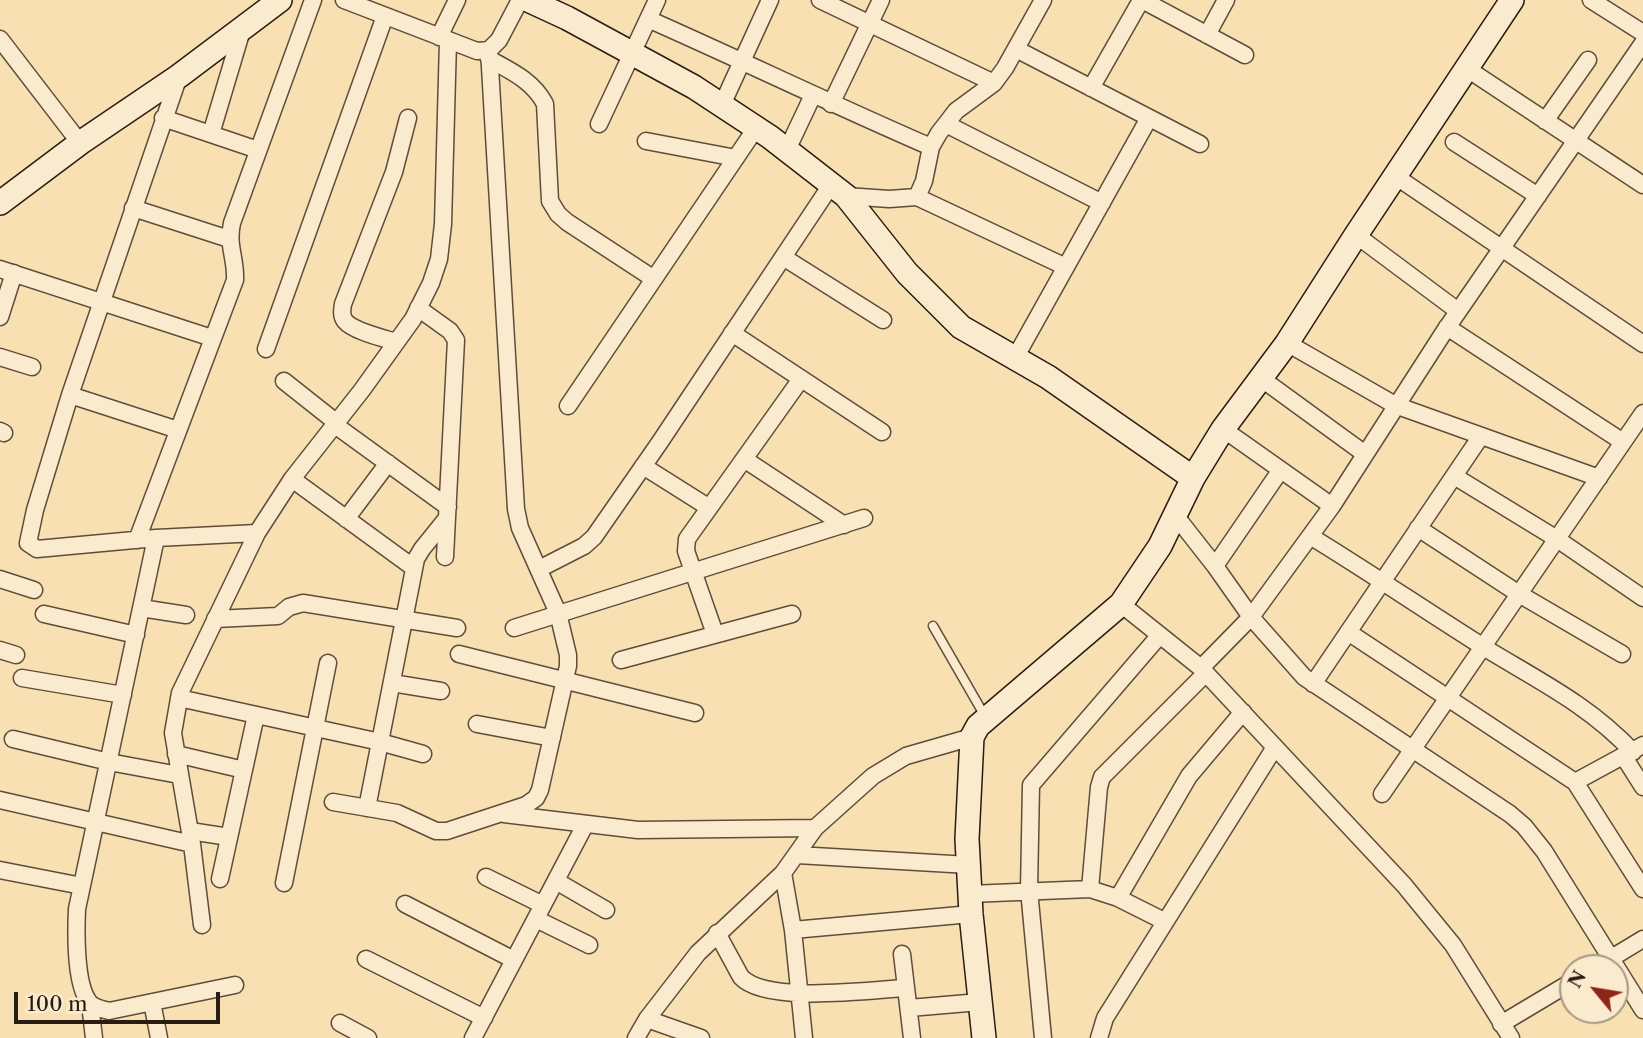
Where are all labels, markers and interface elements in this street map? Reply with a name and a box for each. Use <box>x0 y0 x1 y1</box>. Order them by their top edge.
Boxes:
north arrow <box>1559 954 1629 1024</box>
text: N <box>1563 966 1591 992</box>
scale bar <box>18 978 224 1022</box>
text: 100 m <box>27 991 88 1016</box>

